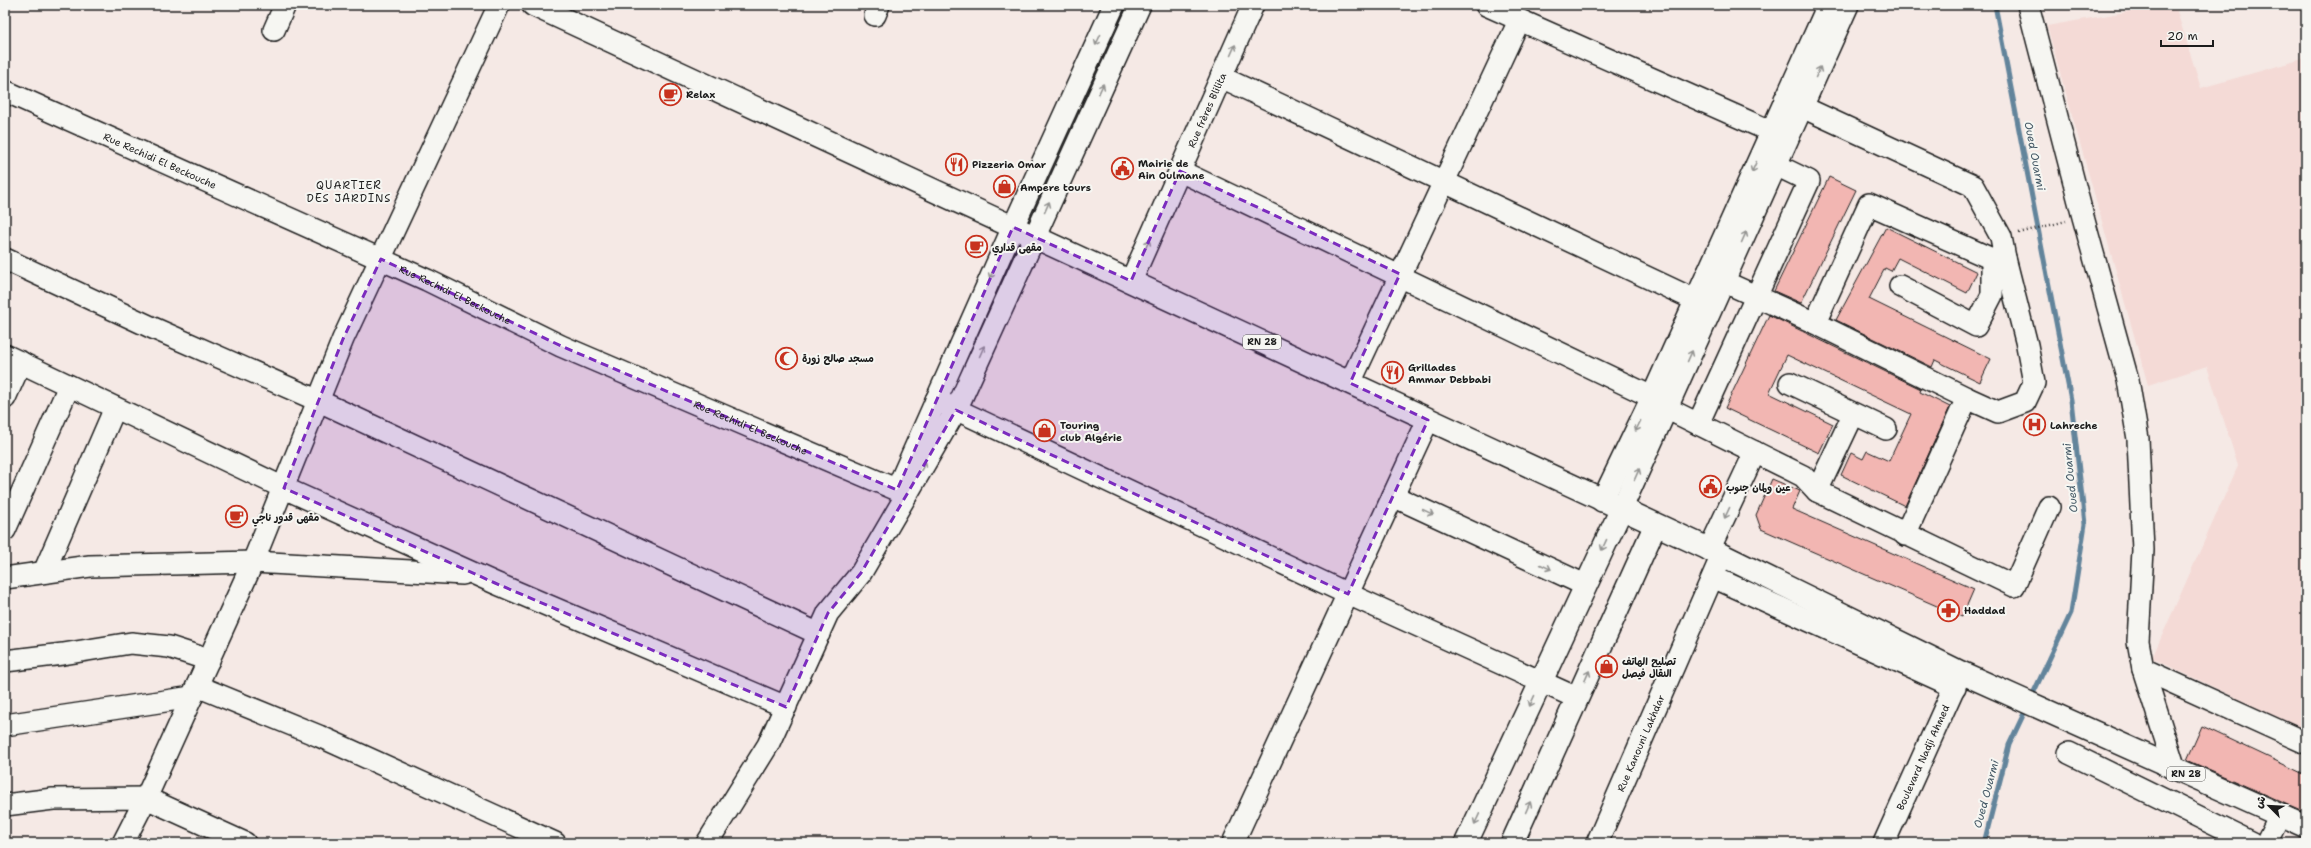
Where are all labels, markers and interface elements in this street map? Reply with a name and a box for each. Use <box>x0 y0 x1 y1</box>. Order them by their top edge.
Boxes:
scale bar <box>2161 22 2213 48</box>
text: 20 m <box>2167 28 2198 44</box>
one-way arrow <box>1094 34 1101 46</box>
one-way arrow <box>1230 44 1238 56</box>
one-way arrow <box>1815 67 1822 79</box>
street label: Rue frères Blilita <box>1185 70 1230 150</box>
cafe icon: Relax <box>657 81 683 107</box>
one-way arrow <box>1098 83 1105 95</box>
place label: Relax <box>686 88 715 101</box>
water label: Oued Ouarmi <box>2020 120 2049 193</box>
street label: Rue Rechidi El Beckouche <box>101 130 219 192</box>
restaurant icon: Pizzeria Omar <box>943 151 969 177</box>
public building icon: Mairie de Ain Oulmane <box>1110 156 1136 182</box>
place label: Mairie de Ain Oulmane <box>1138 157 1205 182</box>
place label: Pizzeria Omar <box>972 158 1047 171</box>
one-way arrow <box>1750 161 1757 173</box>
shop icon: Ampere tours <box>991 174 1017 200</box>
district label: QUARTIER DES JARDINS <box>307 178 391 206</box>
place label: Ampere tours <box>1020 181 1091 194</box>
one-way arrow <box>1044 202 1051 214</box>
one-way arrow <box>1741 232 1748 244</box>
cafe icon: مقهى قداري <box>963 234 989 260</box>
one-way arrow <box>1143 240 1151 252</box>
place label: مقهى قداري <box>992 241 1042 256</box>
street label: Rue Rechidi El Beckouche <box>397 262 513 327</box>
one-way arrow <box>988 267 995 279</box>
road number: RN 28 <box>1243 335 1281 349</box>
mosque icon: مسجد صالح زورة <box>773 345 799 371</box>
one-way arrow <box>979 346 986 358</box>
one-way arrow <box>1687 350 1694 362</box>
place label: مسجد صالح زورة <box>802 352 874 365</box>
restaurant icon: Grillades Ammar Debbabi <box>1379 360 1405 386</box>
place label: Grillades Ammar Debbabi <box>1408 361 1491 386</box>
street label: Rue Rechidi El Beckouche <box>692 397 810 458</box>
hospital icon: Lahreche <box>2021 412 2047 438</box>
shop icon: Touring club Algérie <box>1032 418 1058 444</box>
place label: Touring club Algérie <box>1060 419 1122 444</box>
place label: Lahreche <box>2050 419 2098 432</box>
one-way arrow <box>1634 420 1641 432</box>
water label: Oued Ouarmi <box>2059 442 2082 513</box>
one-way arrow <box>919 461 927 473</box>
one-way arrow <box>1634 468 1641 480</box>
public building icon: عين ولمان جنوب <box>1697 474 1723 500</box>
place label: عين ولمان جنوب <box>1726 481 1791 495</box>
cafe icon: مقهى قدور ناجي <box>224 504 250 530</box>
one-way arrow <box>1723 506 1730 518</box>
one-way arrow <box>1422 509 1434 516</box>
place label: مقهى قدور ناجي <box>252 511 319 527</box>
one-way arrow <box>1600 539 1607 551</box>
one-way arrow <box>1540 564 1552 571</box>
pharmacy icon: Haddad <box>1935 597 1961 623</box>
place label: Haddad <box>1964 604 2005 617</box>
shop icon: تصليح الهاتف النقال فيصل <box>1593 654 1619 680</box>
place label: تصليح الهاتف النقال فيصل <box>1622 655 1677 680</box>
one-way arrow <box>1584 671 1591 683</box>
street label: Rue Kanouni Lakhdar <box>1614 692 1668 794</box>
one-way arrow <box>1528 695 1535 707</box>
street label: Boulevard Nadji Ahmed <box>1894 702 1953 812</box>
water label: Oued Ouarmi <box>1970 758 2003 830</box>
road number: RN 28 <box>2167 767 2205 781</box>
north arrow <box>2249 786 2289 826</box>
text: ش <box>2251 794 2270 811</box>
one-way arrow <box>1525 802 1532 814</box>
one-way arrow <box>1473 813 1481 825</box>

